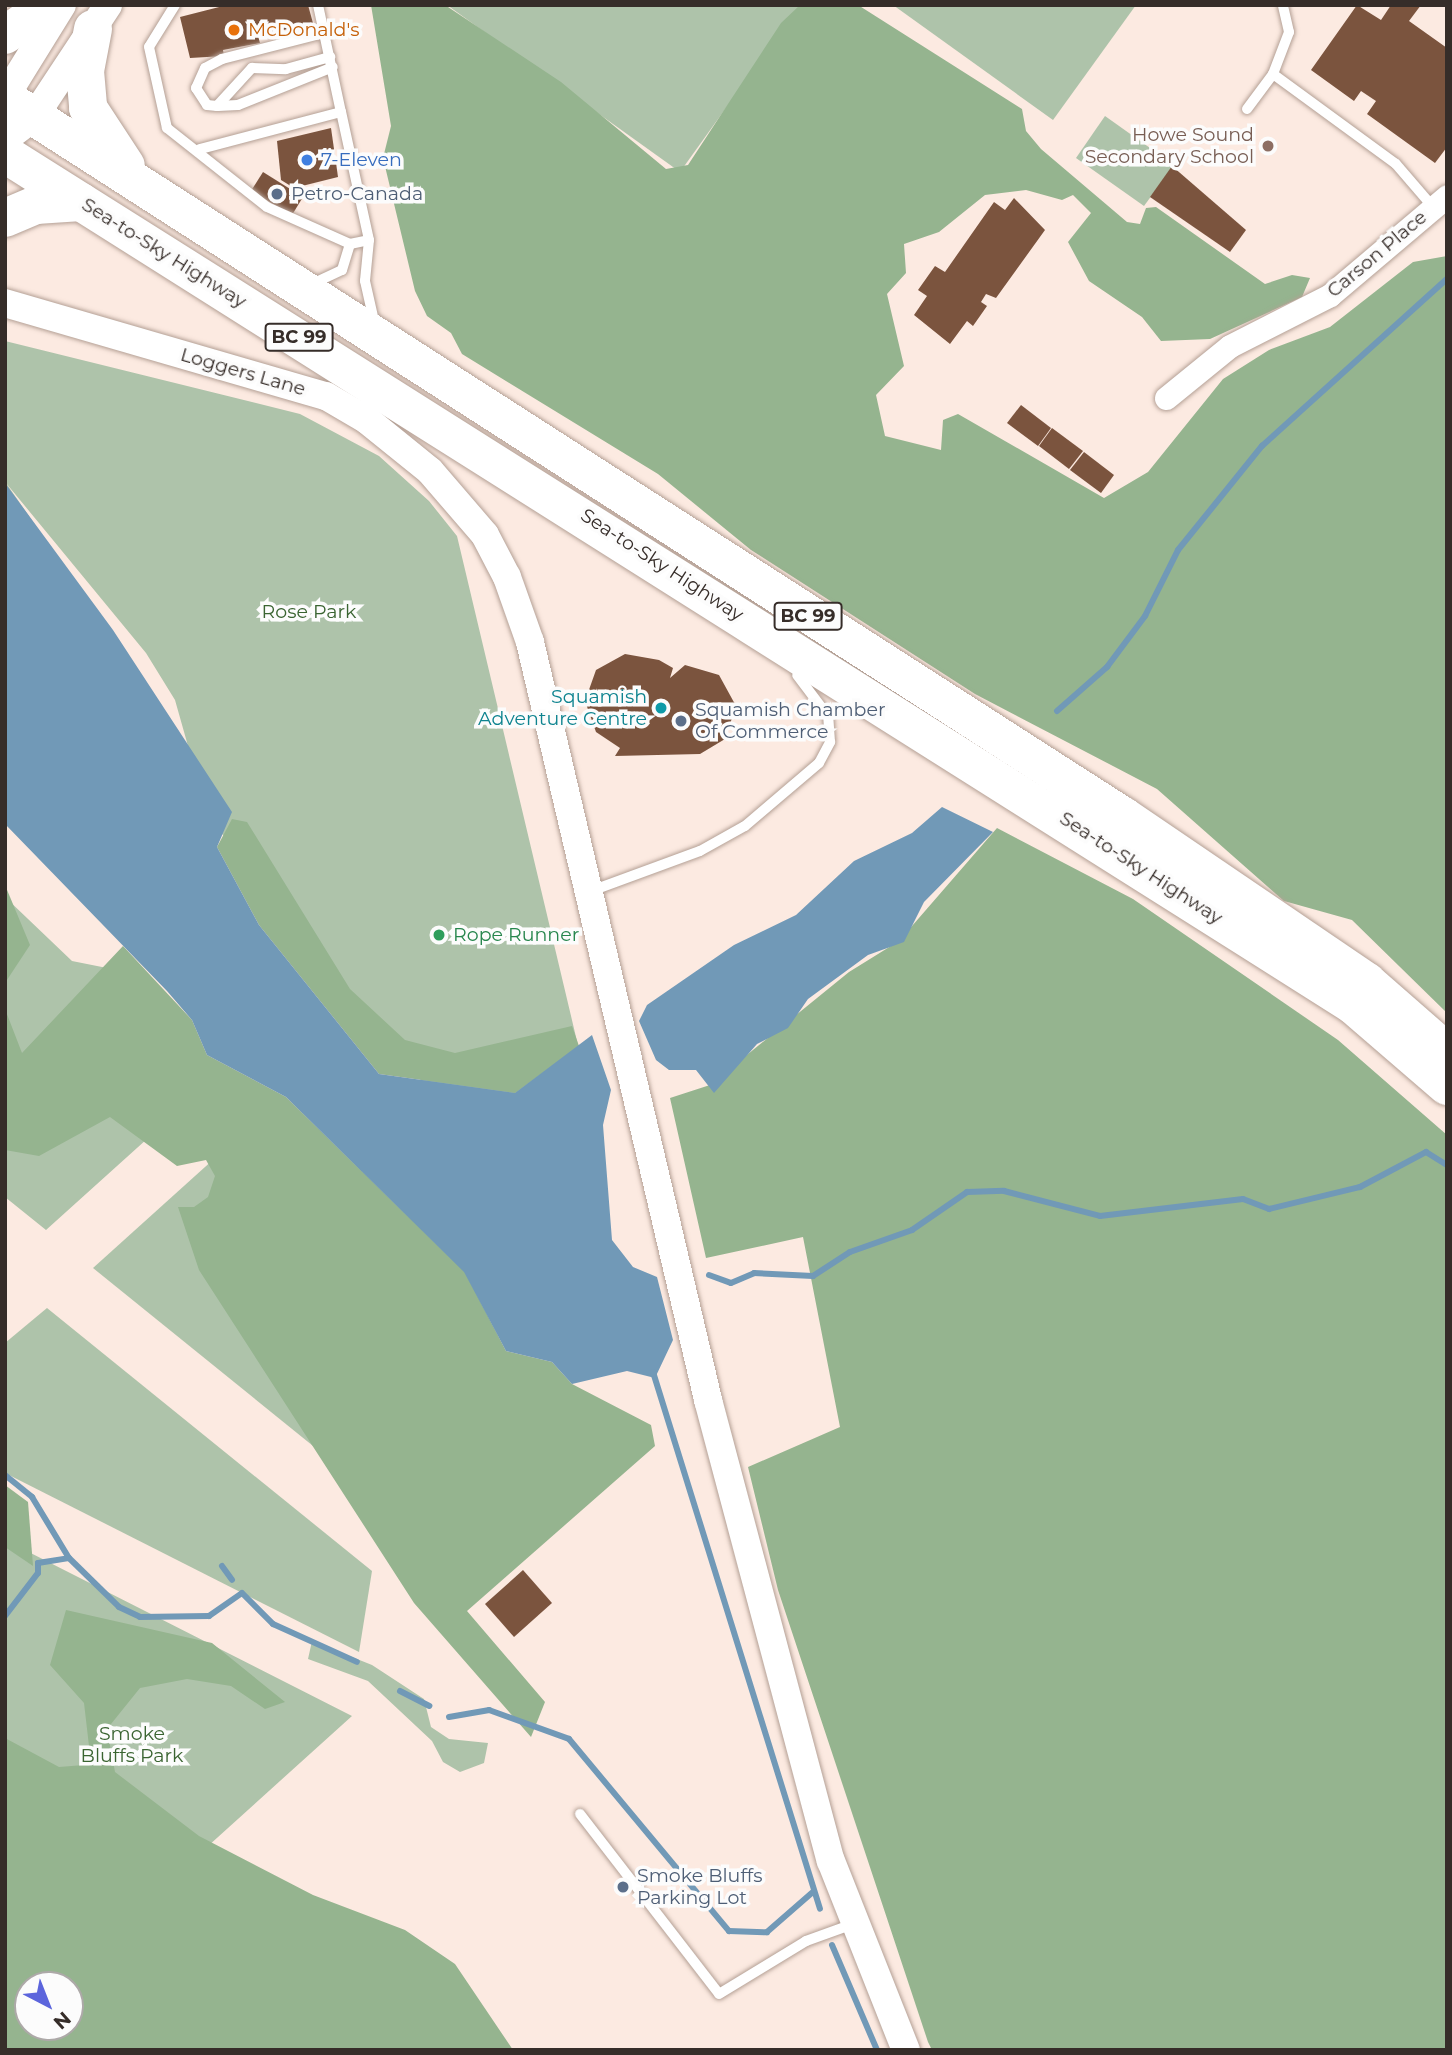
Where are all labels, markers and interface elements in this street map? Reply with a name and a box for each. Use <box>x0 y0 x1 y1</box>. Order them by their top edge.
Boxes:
place label: McDonald's <box>248 19 360 41</box>
marker: McDonald's <box>226 22 242 38</box>
place label: Howe Sound Secondary School <box>1085 124 1254 168</box>
marker: Howe Sound Secondary School <box>1260 138 1276 154</box>
place label: 7-Eleven <box>321 149 402 171</box>
marker: 7-Eleven <box>299 152 315 168</box>
place label: Petro-Canada <box>291 183 423 205</box>
marker: Petro-Canada <box>269 186 285 202</box>
street label: Sea-to-Sky Highway <box>78 193 250 313</box>
street label: Carson Place <box>1323 206 1431 302</box>
road number: BC 99 <box>264 323 334 352</box>
street label: Loggers Lane <box>178 343 308 401</box>
street label: Sea-to-Sky Highway <box>576 504 748 626</box>
park label: Rose Park <box>262 601 356 623</box>
road number: BC 99 <box>773 602 843 630</box>
place label: Squamish Adventure Centre <box>478 686 647 730</box>
place label: Squamish Chamber Of Commerce <box>695 699 886 743</box>
marker: Squamish Adventure Centre <box>653 700 669 716</box>
marker: Squamish Chamber Of Commerce <box>673 713 689 729</box>
street label: Sea-to-Sky Highway <box>1055 807 1227 929</box>
place label: Rope Runner <box>453 924 579 946</box>
marker: Rope Runner <box>431 927 447 943</box>
park label: Smoke Bluffs Park <box>81 1723 183 1767</box>
place label: Smoke Bluffs Parking Lot <box>637 1865 763 1909</box>
marker: Smoke Bluffs Parking Lot <box>615 1879 631 1895</box>
north arrow <box>14 1971 84 2041</box>
text: N <box>49 2007 75 2034</box>

